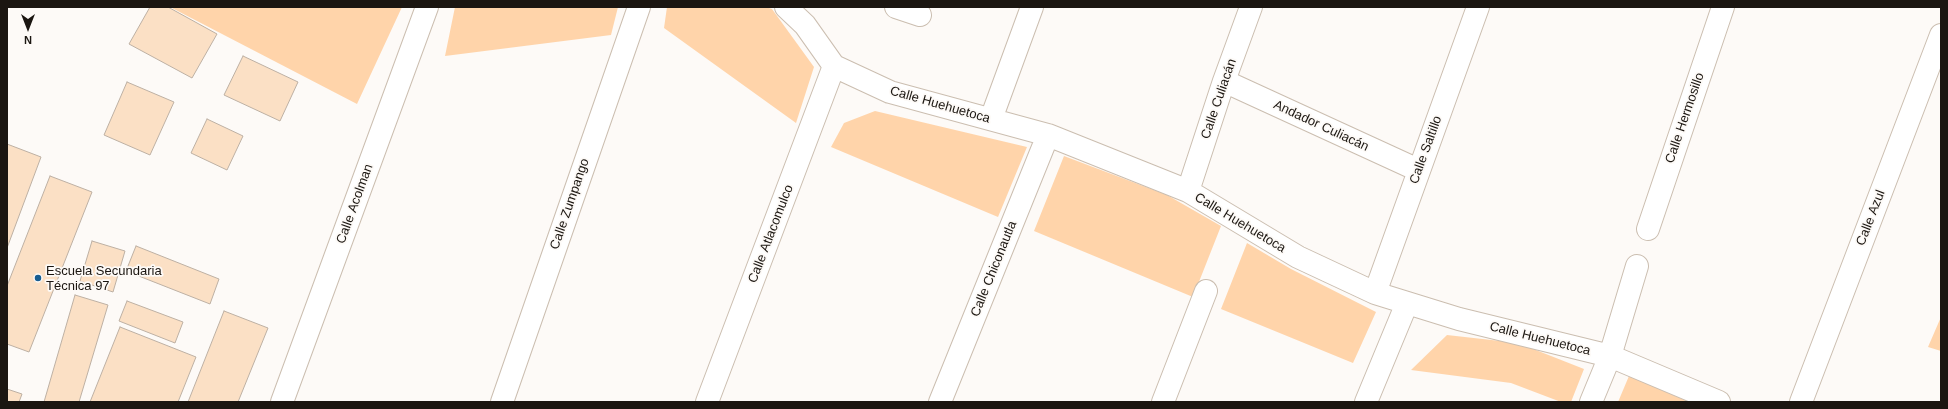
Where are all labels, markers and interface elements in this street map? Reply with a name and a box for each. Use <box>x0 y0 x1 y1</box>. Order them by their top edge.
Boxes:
north arrow <box>8 8 48 48</box>
text: N <box>24 34 32 46</box>
street label: Calle Culiacán <box>1198 57 1240 141</box>
street label: Calle Hermosillo <box>1662 71 1708 165</box>
street label: Calle Huehuetoca <box>888 83 992 127</box>
street label: Andador Culiacán <box>1271 97 1371 155</box>
street label: Calle Saltillo <box>1406 114 1446 186</box>
street label: Calle Zumpango <box>547 156 593 252</box>
street label: Calle Acolman <box>333 162 377 246</box>
street label: Calle Atlacomulco <box>745 183 797 285</box>
street label: Calle Azul <box>1853 188 1889 248</box>
street label: Calle Huehuetoca <box>1192 190 1288 256</box>
street label: Calle Chiconautla <box>968 219 1020 319</box>
place label: Escuela Secundaria Técnica 97 <box>46 263 162 294</box>
marker: Escuela Secundaria Técnica 97 <box>33 273 43 283</box>
street label: Calle Huehuetoca <box>1488 319 1592 359</box>

